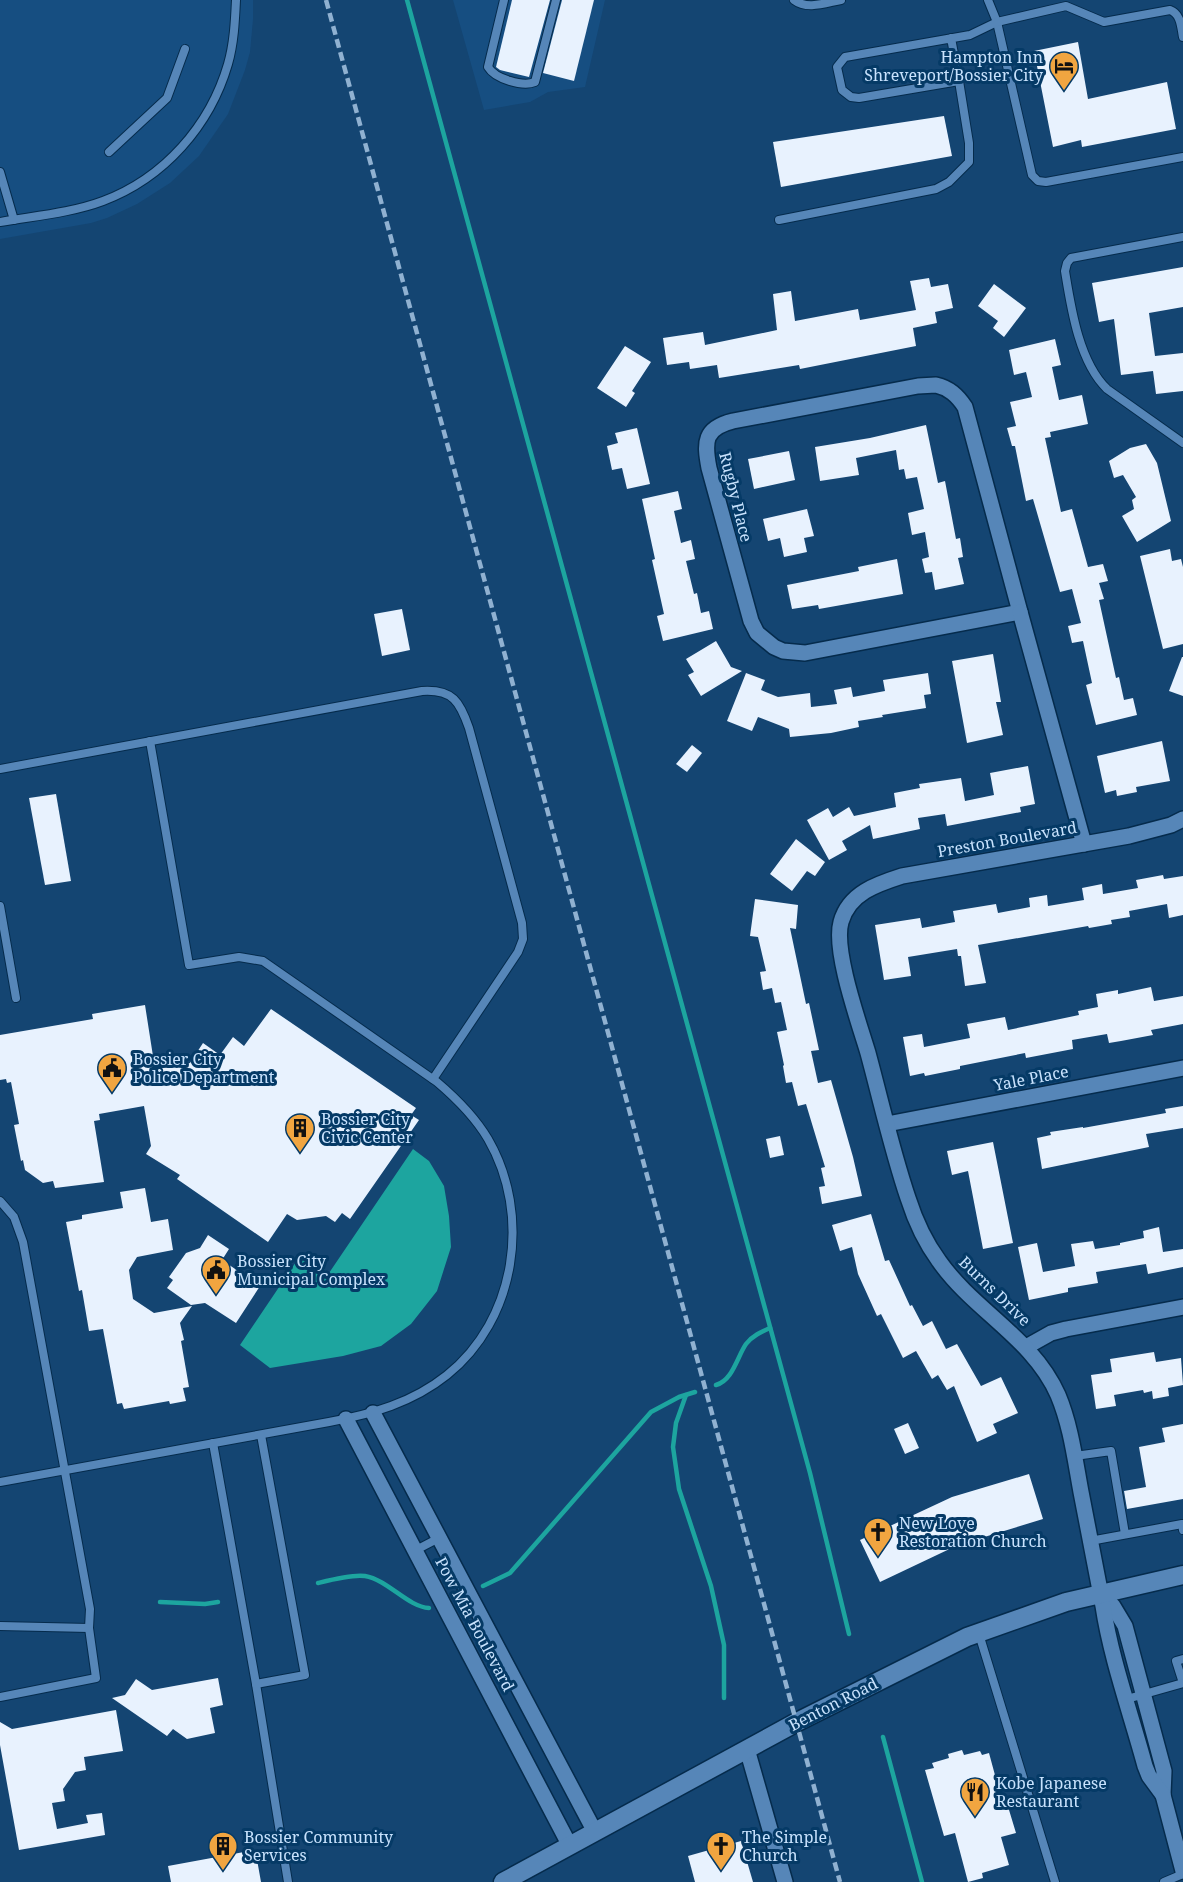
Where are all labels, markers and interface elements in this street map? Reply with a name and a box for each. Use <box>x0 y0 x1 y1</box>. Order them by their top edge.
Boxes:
place label: Hampton Inn Shreveport/Bossier City <box>864 46 1044 86</box>
hotel icon: Hampton Inn Shreveport/Bossier City <box>1048 50 1080 92</box>
street label: Rugby Place <box>714 450 758 544</box>
street label: Preston Boulevard <box>935 816 1079 862</box>
place label: Bossier City Police Department <box>133 1048 275 1088</box>
public building icon: Bossier City Police Department <box>96 1052 128 1094</box>
street label: Yale Place <box>991 1060 1070 1096</box>
place label: Bossier City Civic Center <box>321 1108 413 1148</box>
building icon: Bossier City Civic Center <box>284 1112 316 1154</box>
place label: Bossier City Municipal Complex <box>237 1250 386 1290</box>
street label: Burns Drive <box>954 1251 1036 1331</box>
public building icon: Bossier City Municipal Complex <box>200 1254 232 1296</box>
place label: New Love Restoration Church <box>899 1512 1047 1552</box>
church icon: New Love Restoration Church <box>862 1516 894 1558</box>
street label: Pow Mia Boulevard <box>430 1553 520 1695</box>
street label: Benton Road <box>785 1672 881 1736</box>
place label: Kobe Japanese Restaurant <box>996 1772 1107 1812</box>
restaurant icon: Kobe Japanese Restaurant <box>959 1776 991 1818</box>
place label: Bossier Community Services <box>244 1826 394 1866</box>
place label: The Simple Church <box>742 1826 827 1866</box>
building icon: Bossier Community Services <box>207 1830 239 1872</box>
church icon: The Simple Church <box>705 1830 737 1872</box>

